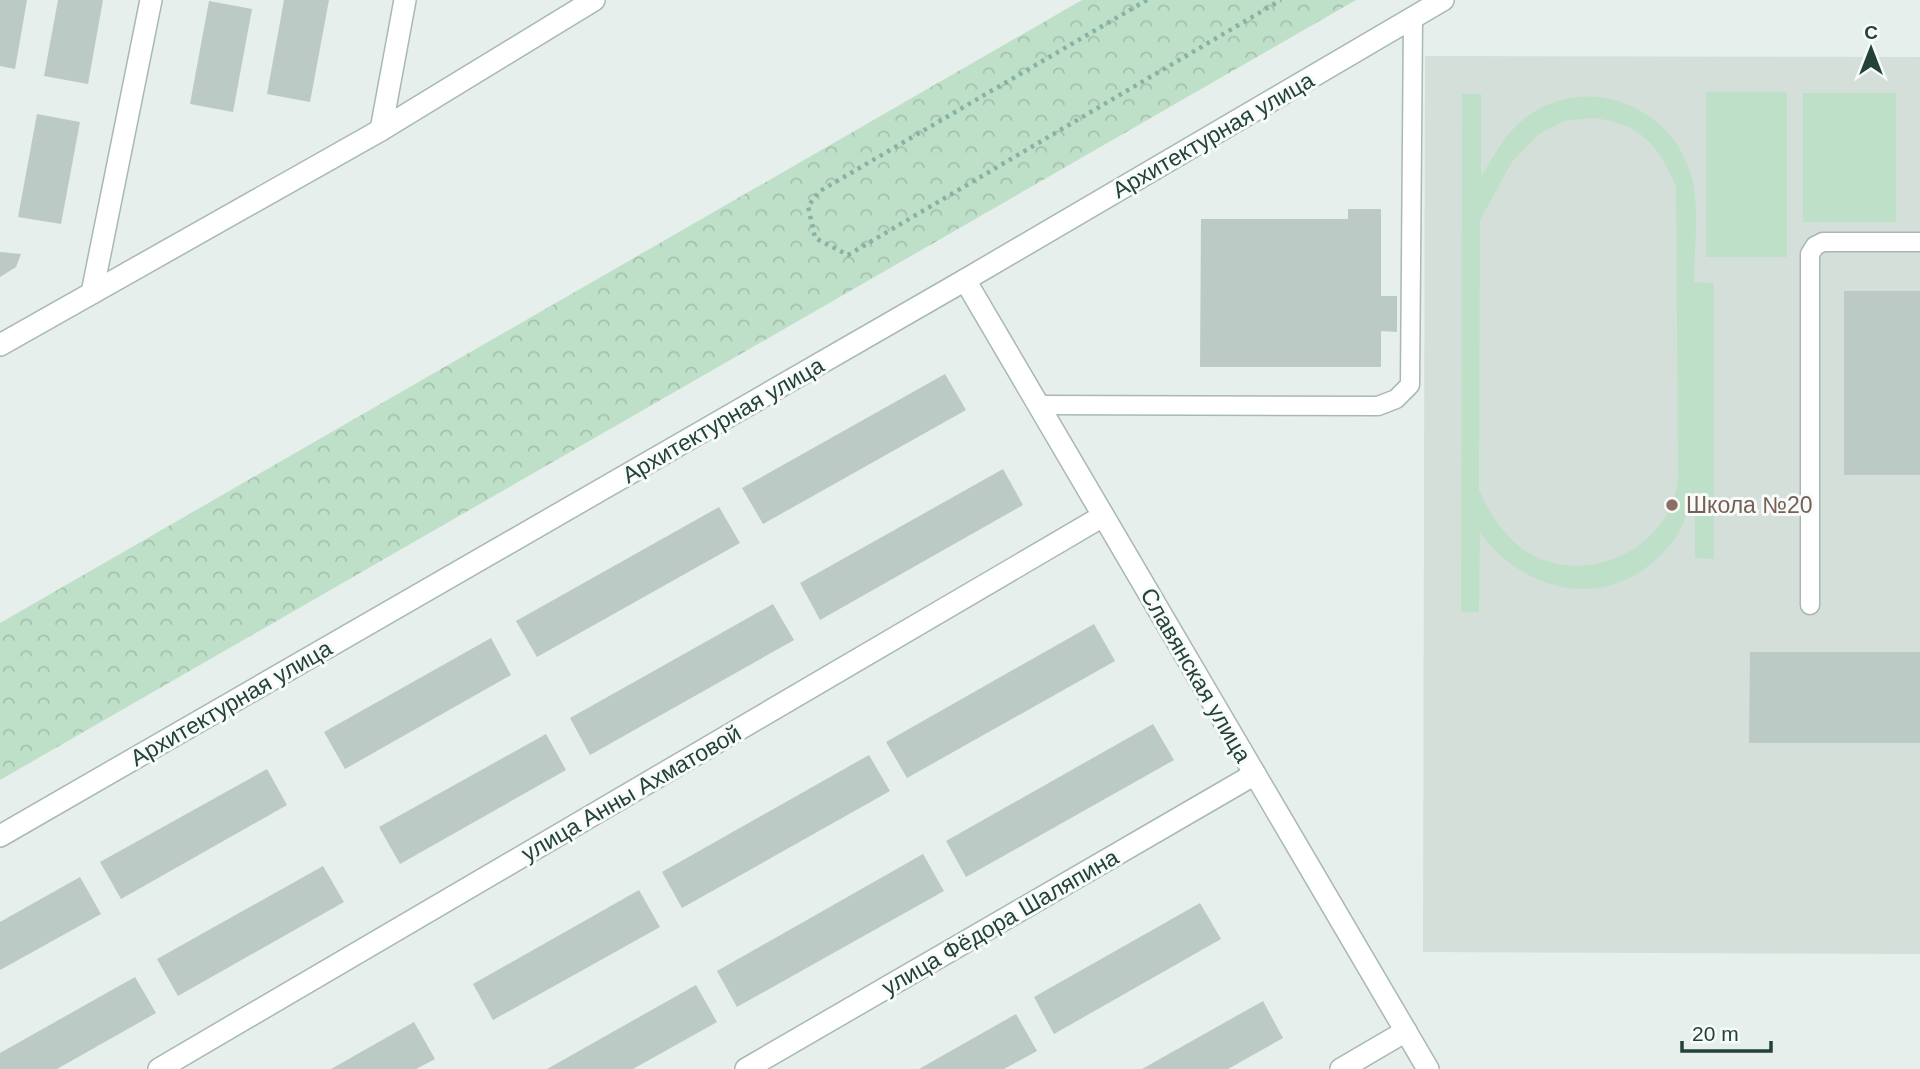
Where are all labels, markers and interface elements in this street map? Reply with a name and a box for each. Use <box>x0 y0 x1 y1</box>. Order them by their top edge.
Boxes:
north arrow <box>1836 14 1906 84</box>
text: С <box>1864 22 1878 43</box>
street label: Архитектурная улица <box>1108 67 1318 203</box>
street label: Архитектурная улица <box>618 352 828 488</box>
place label: Школа №20 <box>1686 492 1813 518</box>
marker: Школа №20 <box>1664 497 1680 513</box>
street label: Славянская улица <box>1136 583 1257 767</box>
street label: Архитектурная улица <box>126 635 336 771</box>
street label: улица Анны Ахматовой <box>517 720 745 866</box>
street label: улица Фёдора Шаляпина <box>877 843 1123 1000</box>
scale bar <box>1682 1010 1771 1054</box>
text: 20 m <box>1692 1022 1739 1045</box>

